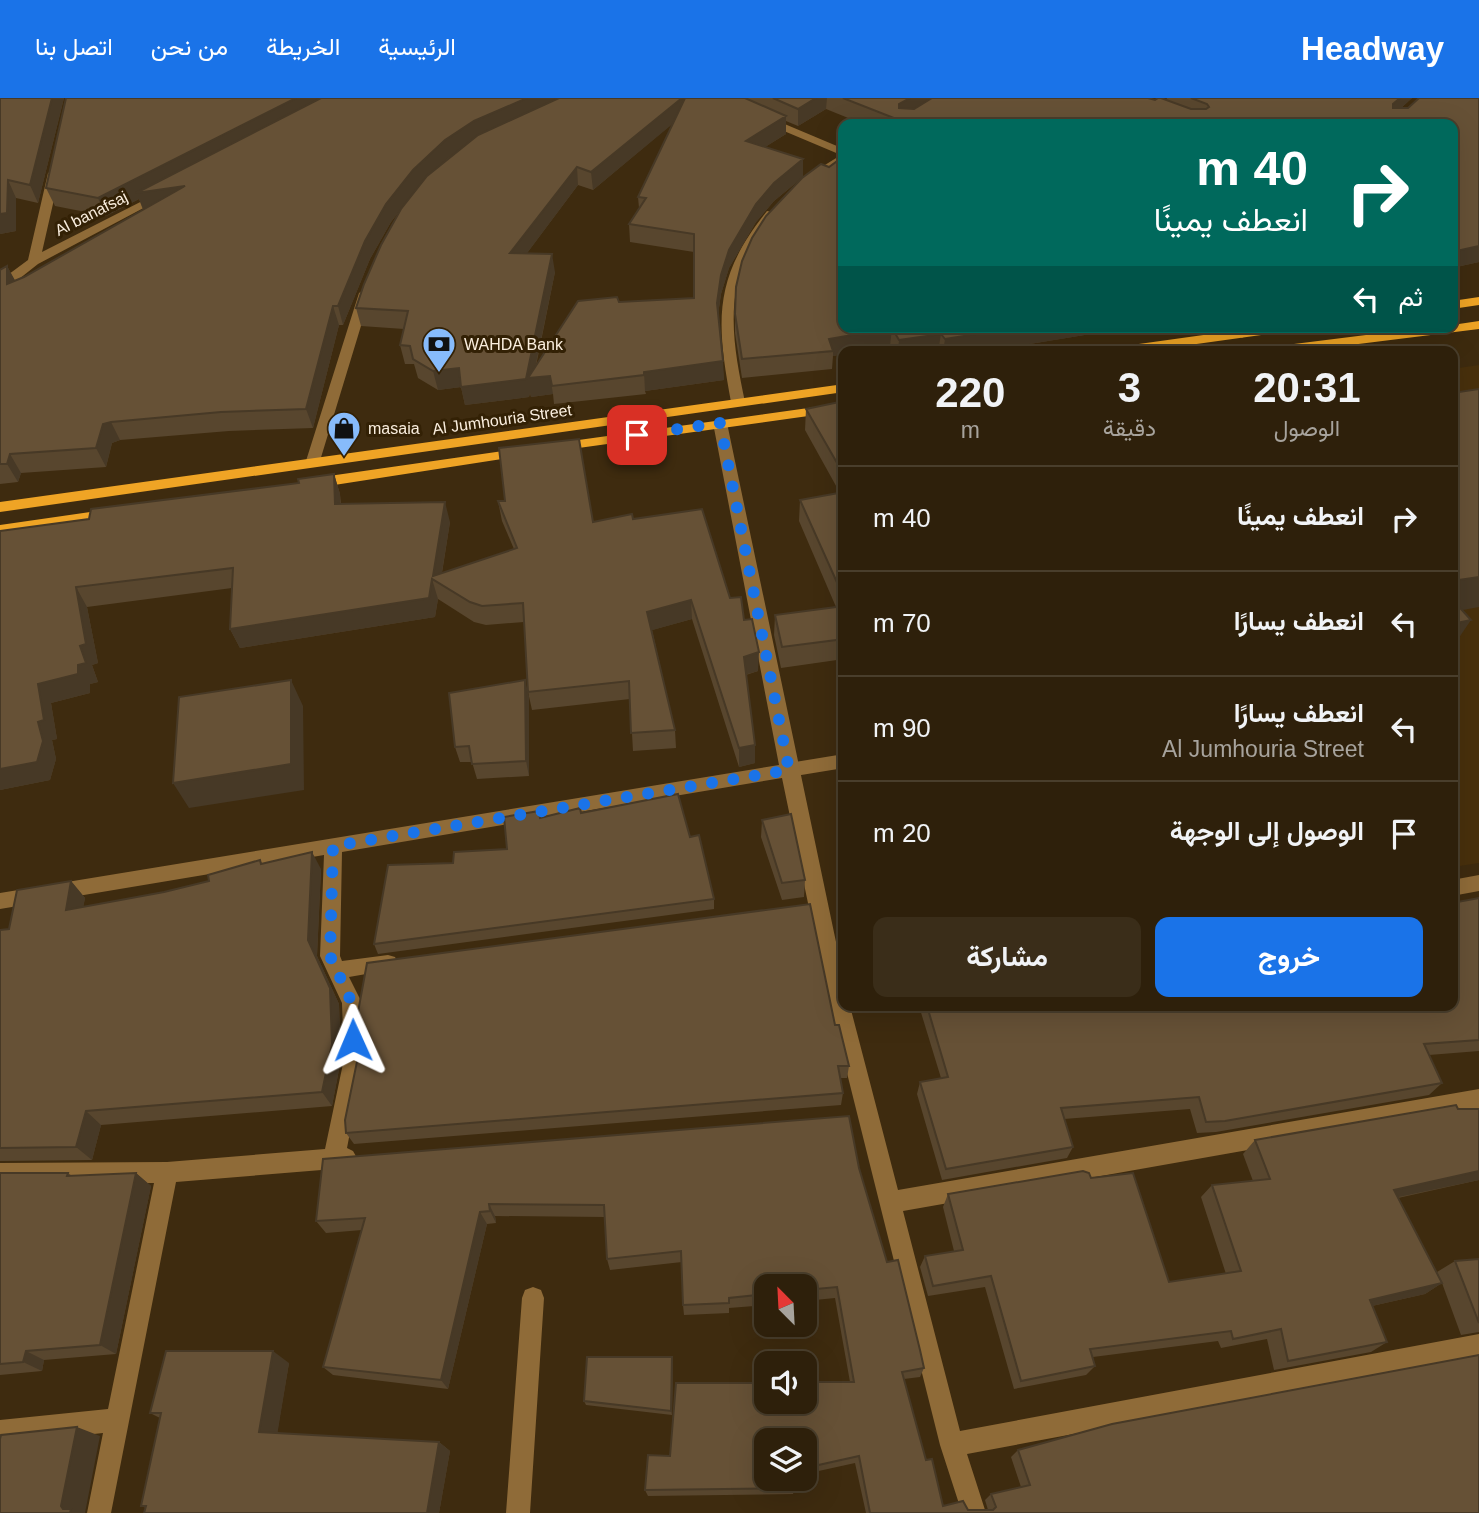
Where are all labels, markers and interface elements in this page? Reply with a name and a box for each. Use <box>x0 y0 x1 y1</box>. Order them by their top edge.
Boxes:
text: Headway <box>1301 30 1444 67</box>
text: اتصل بنا <box>35 33 113 60</box>
text: من نحن <box>151 33 228 60</box>
text: الخريطة <box>266 33 340 60</box>
text: الرئيسية <box>378 33 456 60</box>
text: 40 m <box>1196 141 1308 195</box>
icon: right <box>1332 147 1423 238</box>
street label: Al banafsaj <box>52 188 130 239</box>
text: انعطف يمينًا <box>1154 202 1308 238</box>
icon: left <box>1347 280 1385 318</box>
text: ثم <box>1399 282 1423 312</box>
bank icon: WAHDA Bank <box>420 325 458 374</box>
place label: WAHDA Bank <box>464 336 564 353</box>
text: 3 <box>1118 364 1141 411</box>
text: 20:31 <box>1253 364 1361 411</box>
text: 220 <box>935 369 1005 416</box>
street label: Al Jumhouria Street <box>431 401 573 438</box>
pin <box>607 405 667 465</box>
shop icon: masaia <box>325 409 363 458</box>
text: دقيقة <box>1103 415 1156 441</box>
text: الوصول <box>1274 415 1340 441</box>
icon: arrive <box>618 416 656 454</box>
text: m <box>961 417 980 443</box>
place label: masaia <box>368 420 420 437</box>
icon: right <box>1385 500 1423 538</box>
text: انعطف يمينًا <box>1237 501 1364 531</box>
text: 40 m <box>873 503 931 533</box>
icon: left <box>1385 605 1423 643</box>
text: انعطف يسارًا <box>1234 606 1364 636</box>
text: 70 m <box>873 608 931 638</box>
text: انعطف يسارًا <box>1234 698 1364 728</box>
icon: left <box>1385 710 1423 748</box>
text: 90 m <box>873 713 931 743</box>
text: Al Jumhouria Street <box>1162 736 1364 762</box>
icon: arrive <box>1385 815 1423 853</box>
text: الوصول إلى الوجهة <box>1170 816 1364 846</box>
text: 20 m <box>873 818 931 848</box>
button: مشاركة <box>873 917 1141 997</box>
button: خروج <box>1155 917 1423 997</box>
position arrow <box>316 1003 390 1077</box>
north arrow <box>754 1274 817 1337</box>
map controls <box>754 1274 817 1491</box>
button: sound <box>754 1351 817 1414</box>
button: layers <box>754 1428 817 1491</box>

